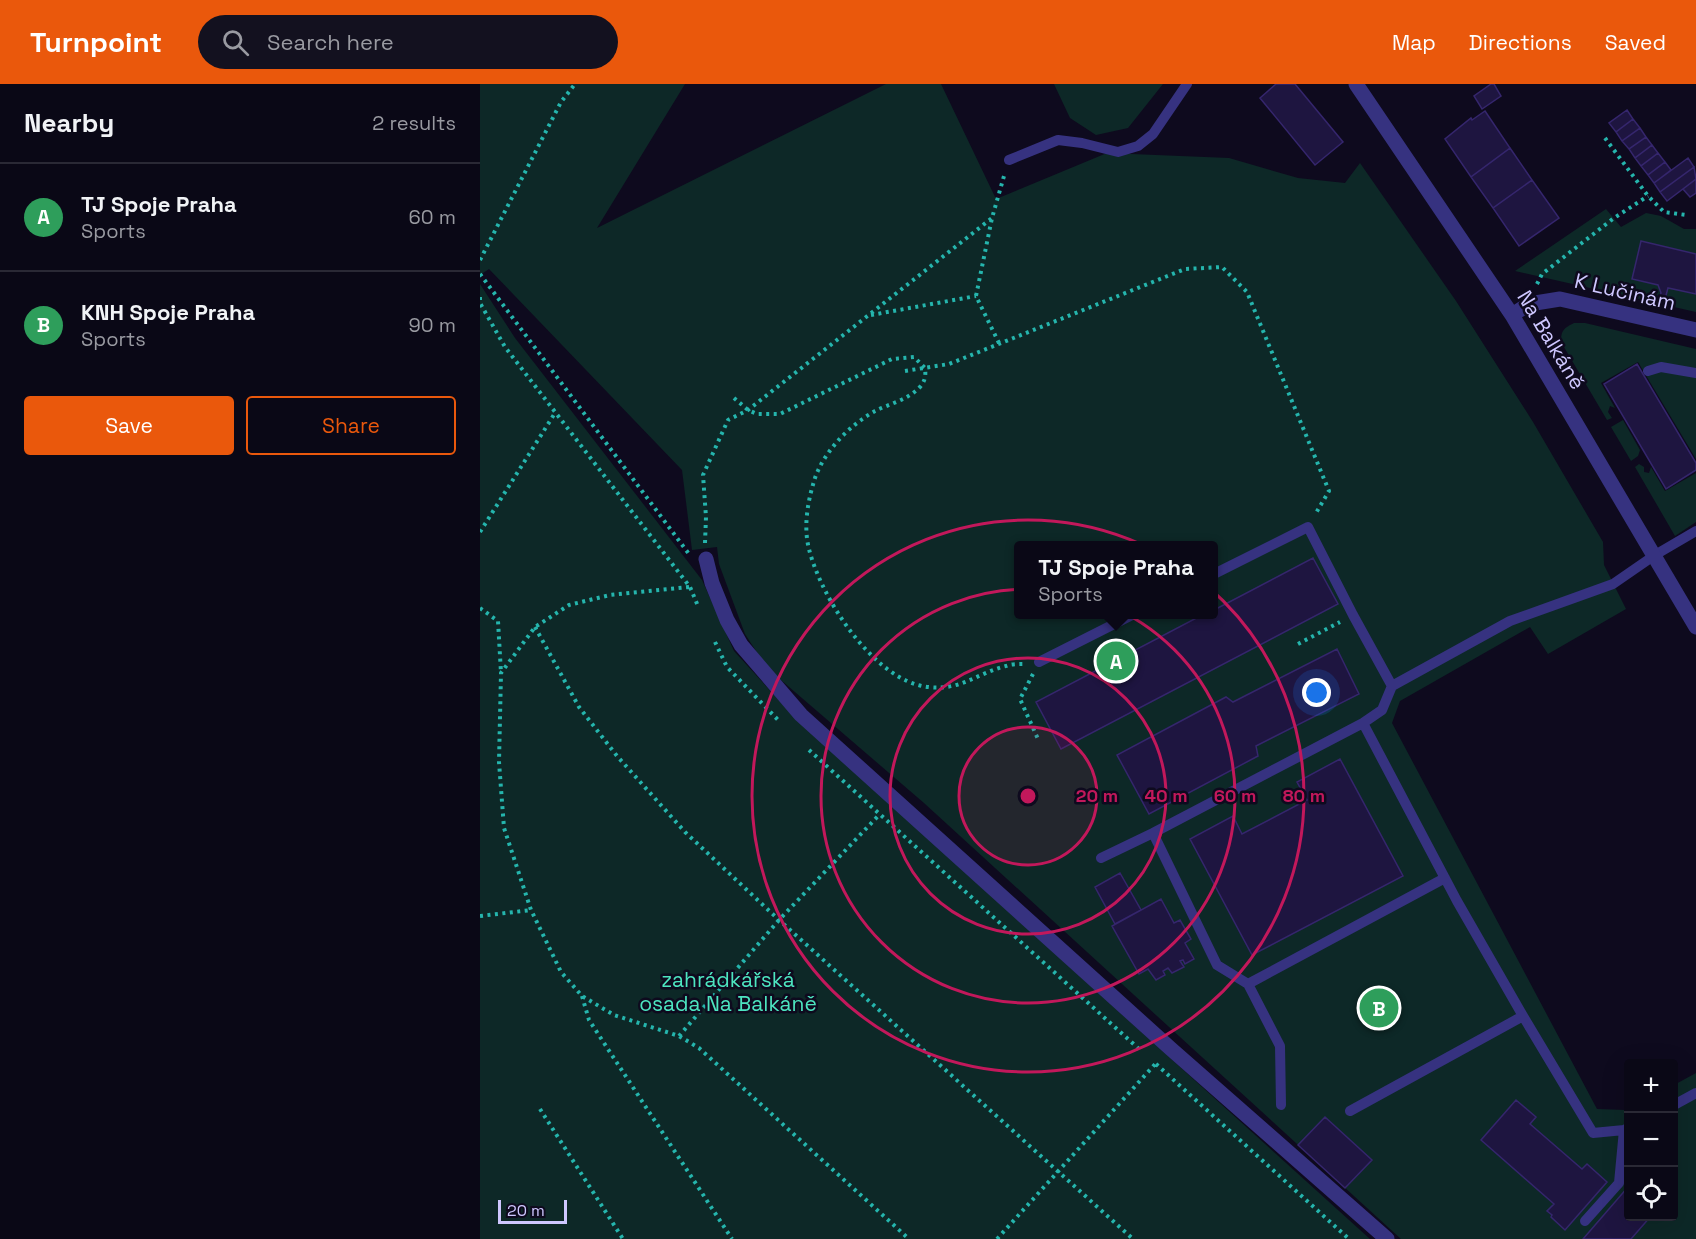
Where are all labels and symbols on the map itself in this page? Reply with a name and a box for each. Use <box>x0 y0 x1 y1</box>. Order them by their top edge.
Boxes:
street label: K Lučinám <box>1572 267 1678 316</box>
street label: Na Balkáně <box>1511 285 1592 394</box>
pin: A <box>1096 638 1136 684</box>
your location <box>1302 678 1331 707</box>
text: 20 m <box>1076 784 1118 807</box>
text: 40 m <box>1144 784 1188 807</box>
text: 60 m <box>1214 784 1256 807</box>
text: 80 m <box>1283 784 1325 807</box>
centre of rings <box>1018 786 1038 806</box>
park label: zahrádkářská osada Na Balkáně <box>639 966 817 1017</box>
pin: B <box>1360 986 1398 1030</box>
scale bar <box>498 1197 567 1224</box>

